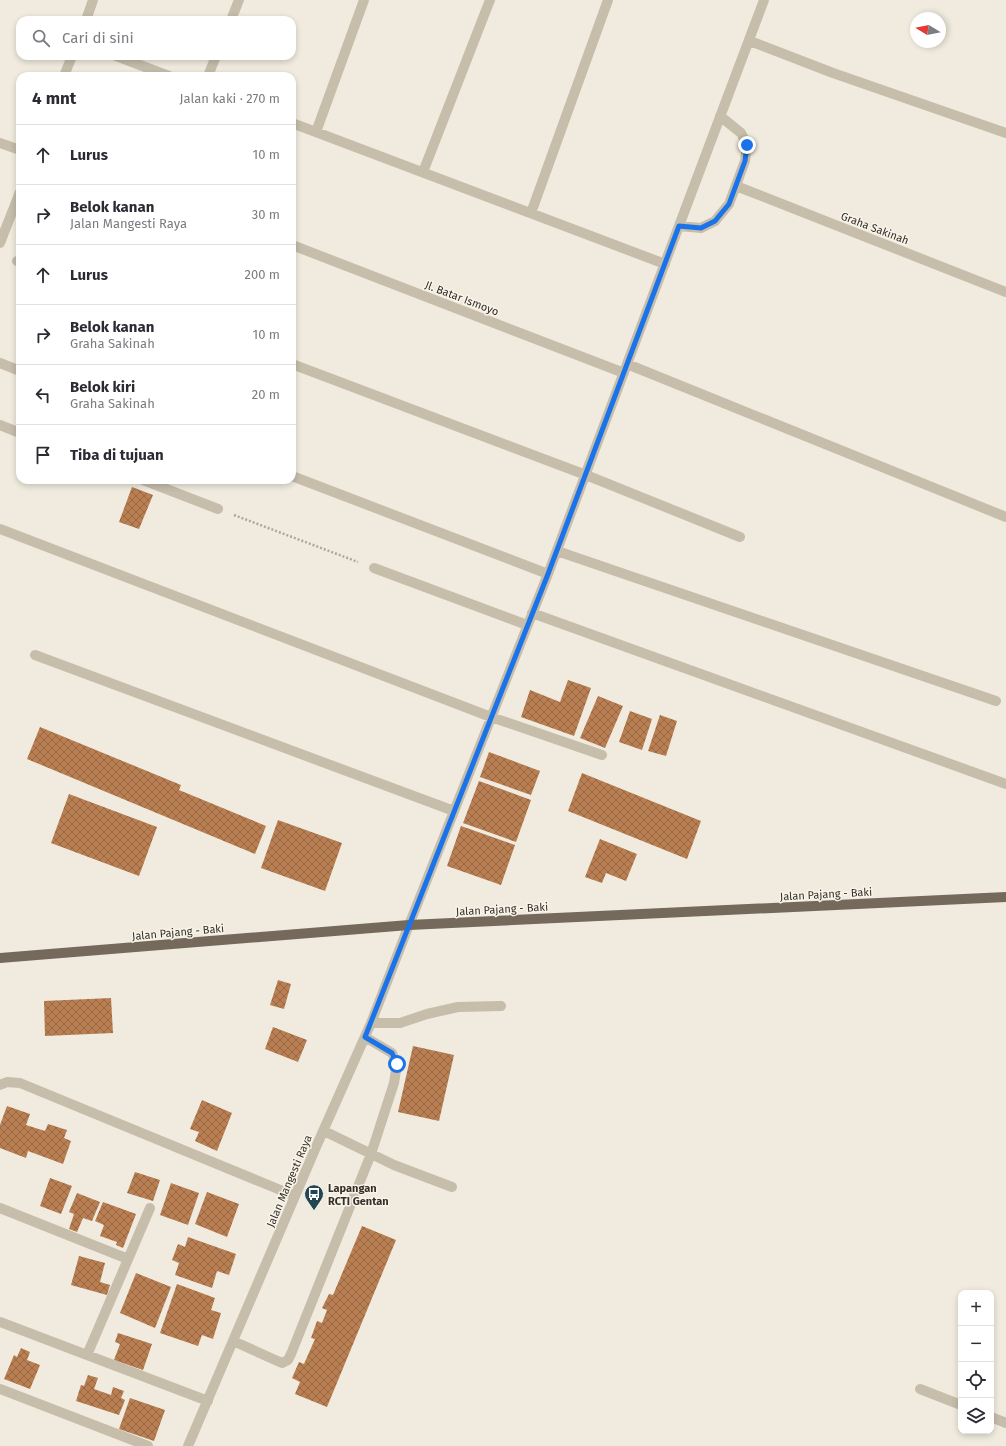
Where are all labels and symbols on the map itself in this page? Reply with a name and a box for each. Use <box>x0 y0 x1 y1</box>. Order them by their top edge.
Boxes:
north arrow <box>910 12 946 48</box>
route end <box>738 136 756 154</box>
street label: Graha Sakinah <box>839 210 911 247</box>
street label: Jl. Batar Ismoyo <box>423 278 501 318</box>
street label: Jalan Pajang - Baki <box>780 886 872 903</box>
street label: Jalan Pajang - Baki <box>456 901 548 918</box>
street label: Jalan Pajang - Baki <box>131 922 225 943</box>
route start <box>388 1055 406 1073</box>
street label: Jalan Mangesti Raya <box>264 1133 315 1229</box>
place label: Lapangan RCTI Gentan <box>328 1182 389 1208</box>
bus stop icon: Lapangan RCTI Gentan <box>303 1183 325 1211</box>

